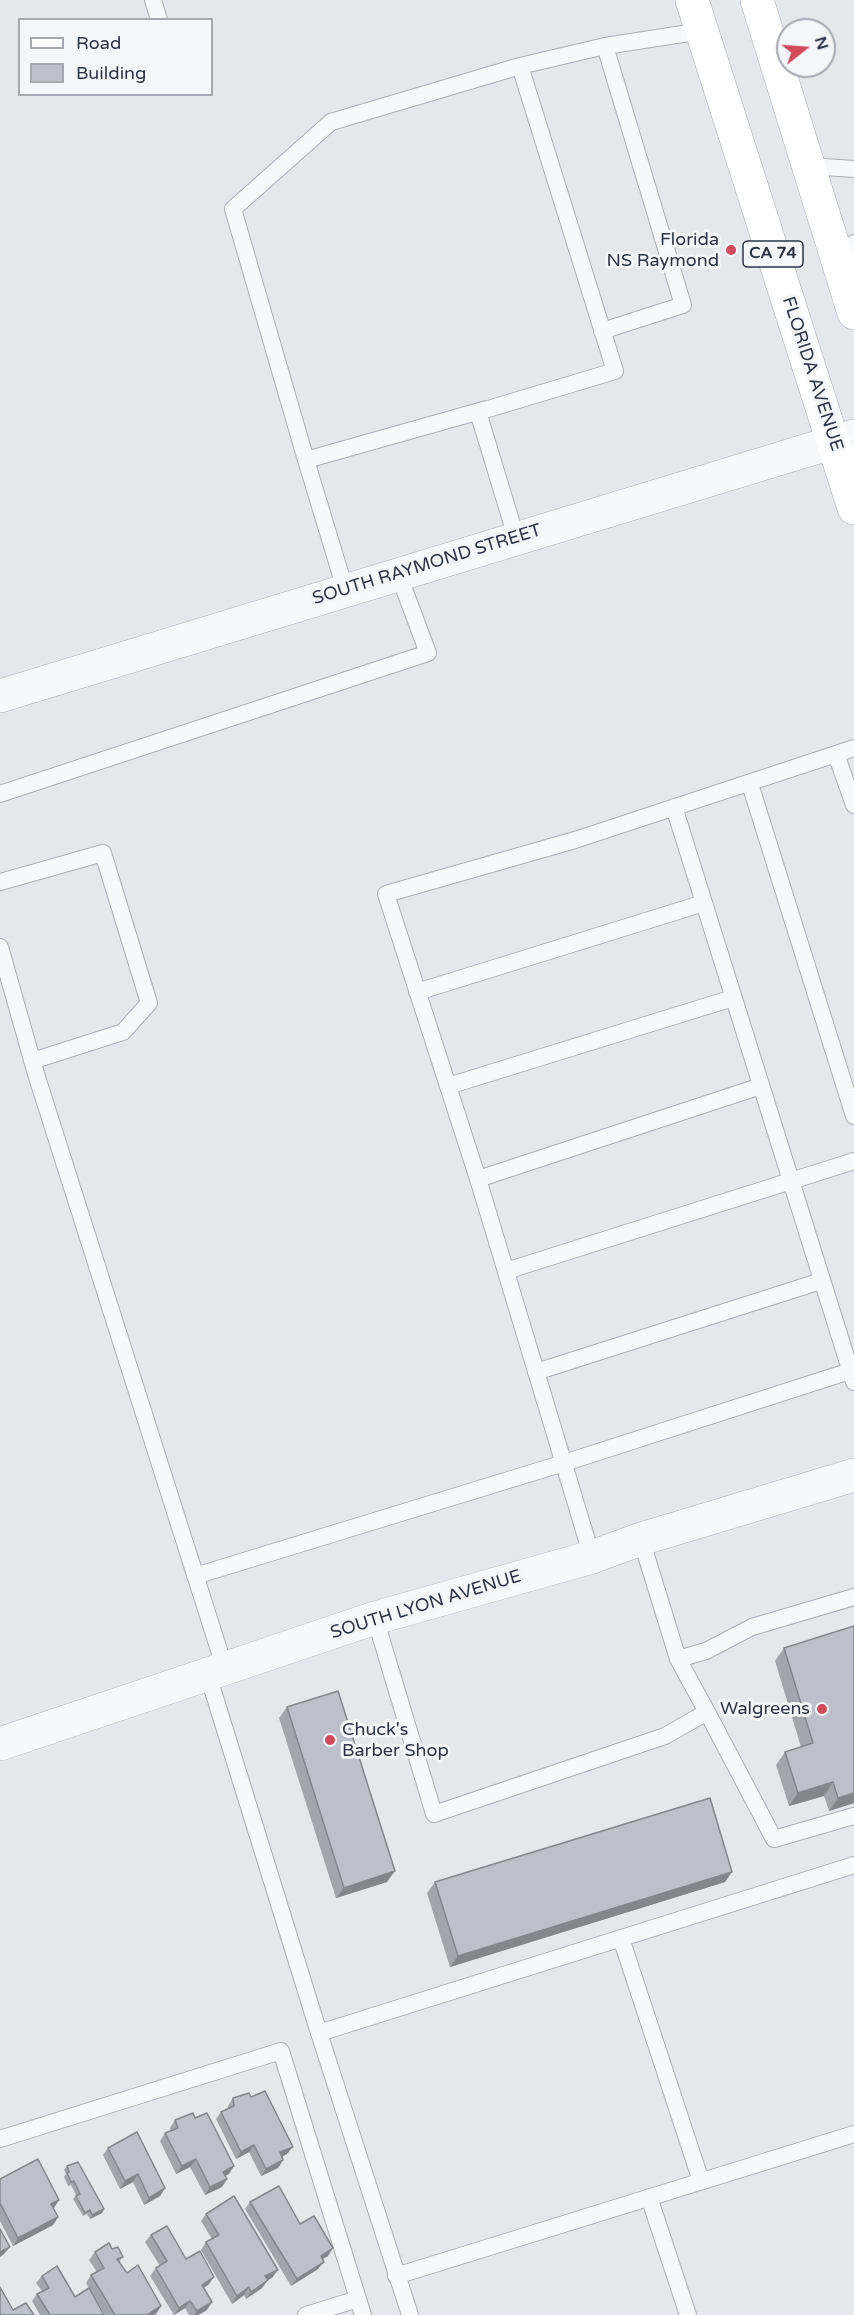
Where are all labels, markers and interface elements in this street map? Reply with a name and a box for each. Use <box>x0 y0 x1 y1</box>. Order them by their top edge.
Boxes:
legend <box>18 18 213 96</box>
north arrow <box>776 18 836 78</box>
text: Road <box>76 32 121 54</box>
text: N <box>810 34 833 52</box>
text: Building <box>76 62 146 84</box>
place label: Florida NS Raymond <box>607 229 719 272</box>
road number: CA 74 <box>743 241 803 267</box>
marker: Florida NS Raymond <box>724 243 738 257</box>
street label: FLORIDA AVENUE <box>777 294 847 454</box>
street label: SOUTH RAYMOND STREET <box>310 520 544 610</box>
street label: SOUTH LYON AVENUE <box>328 1566 524 1644</box>
place label: Walgreens <box>720 1698 810 1720</box>
marker: Walgreens <box>815 1702 829 1716</box>
place label: Chuck's Barber Shop <box>342 1719 449 1762</box>
marker: Chuck's Barber Shop <box>323 1733 337 1747</box>

